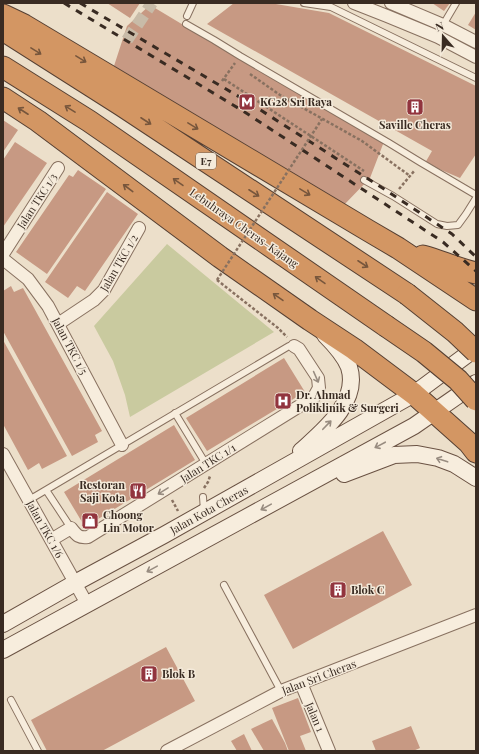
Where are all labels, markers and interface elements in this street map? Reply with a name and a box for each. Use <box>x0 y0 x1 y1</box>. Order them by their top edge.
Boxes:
north arrow <box>423 16 463 56</box>
text: N <box>433 18 446 35</box>
one-way arrow <box>30 48 42 56</box>
one-way arrow <box>75 56 87 64</box>
metro station icon: KG28 Sri Raya <box>237 92 257 112</box>
place label: KG28 Sri Raya <box>260 94 332 109</box>
building icon: Saville Cheras <box>405 97 425 117</box>
one-way arrow <box>65 105 76 113</box>
one-way arrow <box>18 107 29 115</box>
one-way arrow <box>140 117 151 125</box>
place label: Saville Cheras <box>379 117 451 132</box>
one-way arrow <box>187 122 199 130</box>
road number: E7 <box>196 153 216 169</box>
street label: Jalan TKC 1/3 <box>13 170 60 232</box>
one-way arrow <box>173 178 184 186</box>
one-way arrow <box>123 184 134 192</box>
street label: Lebuhraya Cheras–Kajang <box>187 184 302 271</box>
one-way arrow <box>248 189 259 197</box>
one-way arrow <box>299 189 311 197</box>
street label: Jalan TKC 1/2 <box>96 231 141 295</box>
one-way arrow <box>357 260 368 269</box>
one-way arrow <box>314 276 325 284</box>
one-way arrow <box>273 293 284 302</box>
street label: Jalan TKC 1/5 <box>49 314 92 377</box>
one-way arrow <box>313 371 320 383</box>
place label: Dr. Ahmad Poliklinik & Surgeri <box>296 387 399 415</box>
hospital icon: Dr. Ahmad Poliklinik & Surgeri <box>273 391 293 411</box>
one-way arrow <box>322 420 332 430</box>
street label: Jalan TKC 1/1 <box>176 440 238 486</box>
one-way arrow <box>374 442 386 449</box>
one-way arrow <box>436 455 448 463</box>
place label: Restoran Saji Kota <box>79 477 125 505</box>
restaurant icon: Restoran Saji Kota <box>128 481 148 501</box>
street label: Jalan Kota Cheras <box>166 482 250 538</box>
one-way arrow <box>157 487 169 495</box>
street label: Jalan TKC 1/6 <box>23 496 68 561</box>
one-way arrow <box>260 504 272 511</box>
place label: Choong Lin Motor <box>103 507 155 535</box>
shop icon: Choong Lin Motor <box>80 511 100 531</box>
one-way arrow <box>146 566 158 573</box>
building icon: Blok C <box>328 580 348 600</box>
place label: Blok C <box>351 582 385 597</box>
street label: Jalan Sri Cheras <box>279 655 358 698</box>
building icon: Blok B <box>139 664 159 684</box>
place label: Blok B <box>162 666 196 681</box>
street label: Jalan 1 <box>302 699 328 734</box>

